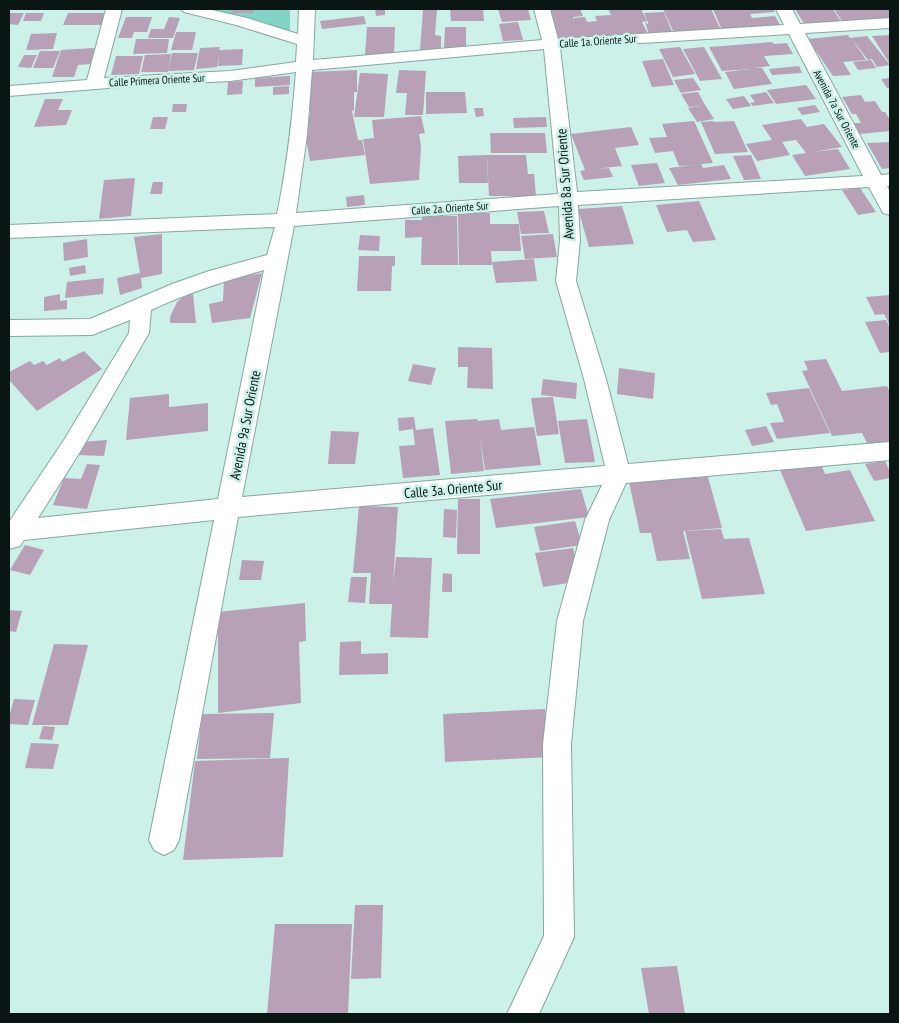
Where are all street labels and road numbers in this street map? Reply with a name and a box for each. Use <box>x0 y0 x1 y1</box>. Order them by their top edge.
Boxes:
street label: Calle 1a. Oriente Sur <box>559 31 637 51</box>
street label: Avenida 7a Sur Oriente <box>810 67 864 151</box>
street label: Calle Primera Oriente Sur <box>109 70 205 90</box>
street label: Avenida 8a Sur Oriente <box>552 128 578 240</box>
street label: Calle 2a. Oriente Sur <box>411 198 489 218</box>
street label: Avenida 9a Sur Oriente <box>226 369 264 481</box>
street label: Calle 3a. Oriente Sur <box>403 476 503 502</box>

